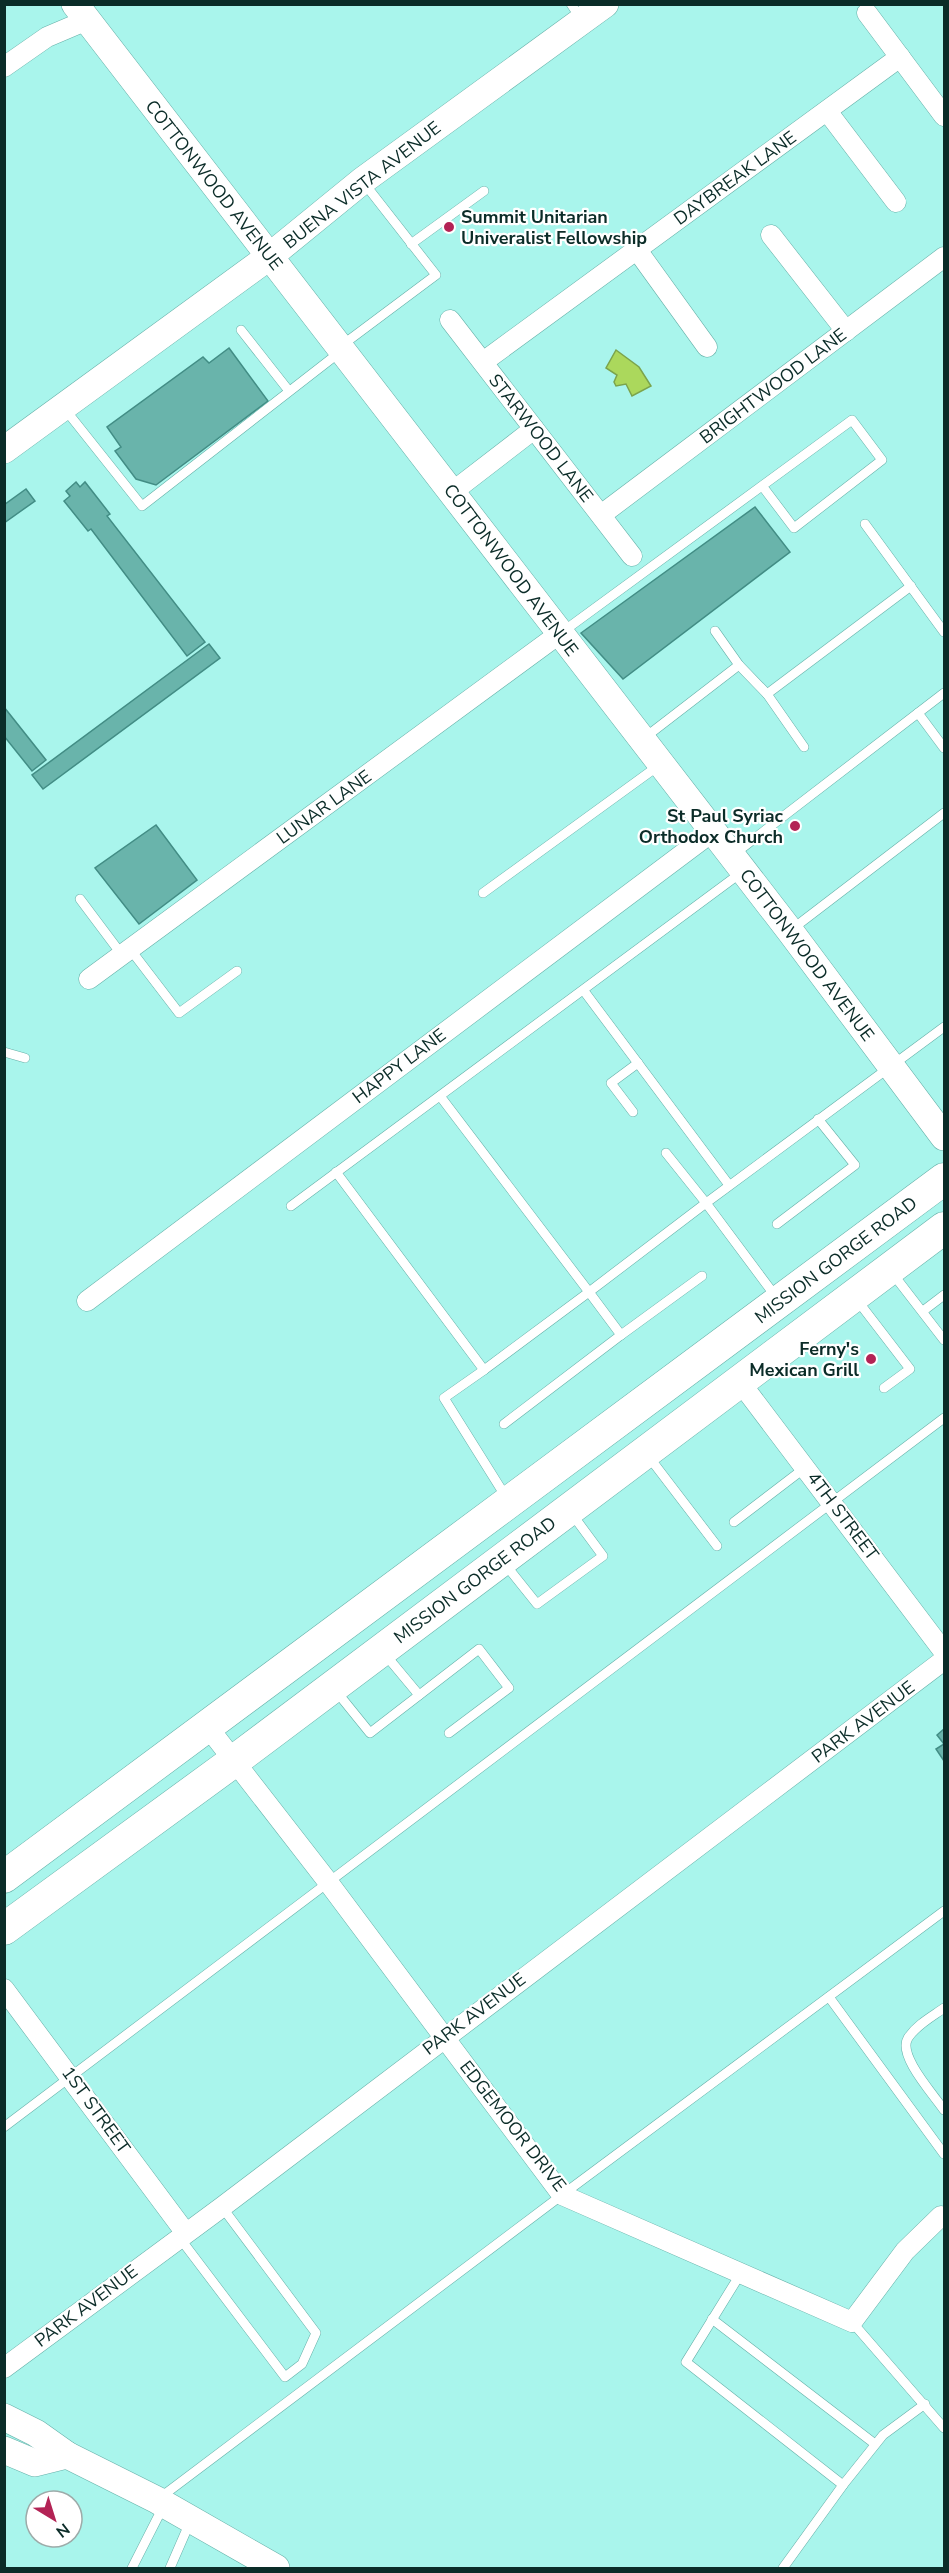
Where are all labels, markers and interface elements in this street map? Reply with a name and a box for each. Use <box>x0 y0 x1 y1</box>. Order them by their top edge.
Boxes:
street label: COTTONWOOD AVENUE <box>140 95 288 275</box>
street label: BUENA VISTA AVENUE <box>278 116 446 254</box>
street label: DAYBREAK LANE <box>669 125 801 231</box>
place label: Summit Unitarian Univeralist Fellowship <box>461 205 647 250</box>
marker: Summit Unitarian Univeralist Fellowship <box>442 220 456 234</box>
street label: BRIGHTWOOD LANE <box>695 323 851 449</box>
street label: STARWOOD LANE <box>483 369 599 507</box>
street label: COTTONWOOD AVENUE <box>438 479 584 661</box>
street label: LUNAR LANE <box>272 764 376 850</box>
place label: St Paul Syriac Orthodox Church <box>639 804 783 849</box>
marker: St Paul Syriac Orthodox Church <box>788 819 802 833</box>
street label: COTTONWOOD AVENUE <box>734 864 880 1046</box>
street label: HAPPY LANE <box>347 1023 451 1109</box>
street label: MISSION GORGE ROAD <box>750 1191 922 1329</box>
place label: Ferny's Mexican Grill <box>749 1337 859 1382</box>
marker: Ferny's Mexican Grill <box>864 1352 878 1366</box>
street label: 4TH STREET <box>802 1467 884 1565</box>
street label: MISSION GORGE ROAD <box>389 1511 561 1649</box>
street label: PARK AVENUE <box>807 1675 919 1769</box>
street label: PARK AVENUE <box>418 1967 530 2061</box>
street label: EDGEMOOR DRIVE <box>454 2056 572 2196</box>
street label: 1ST STREET <box>56 2062 136 2159</box>
street label: PARK AVENUE <box>30 2259 142 2353</box>
north arrow <box>24 2489 84 2549</box>
text: N <box>51 2518 74 2542</box>

